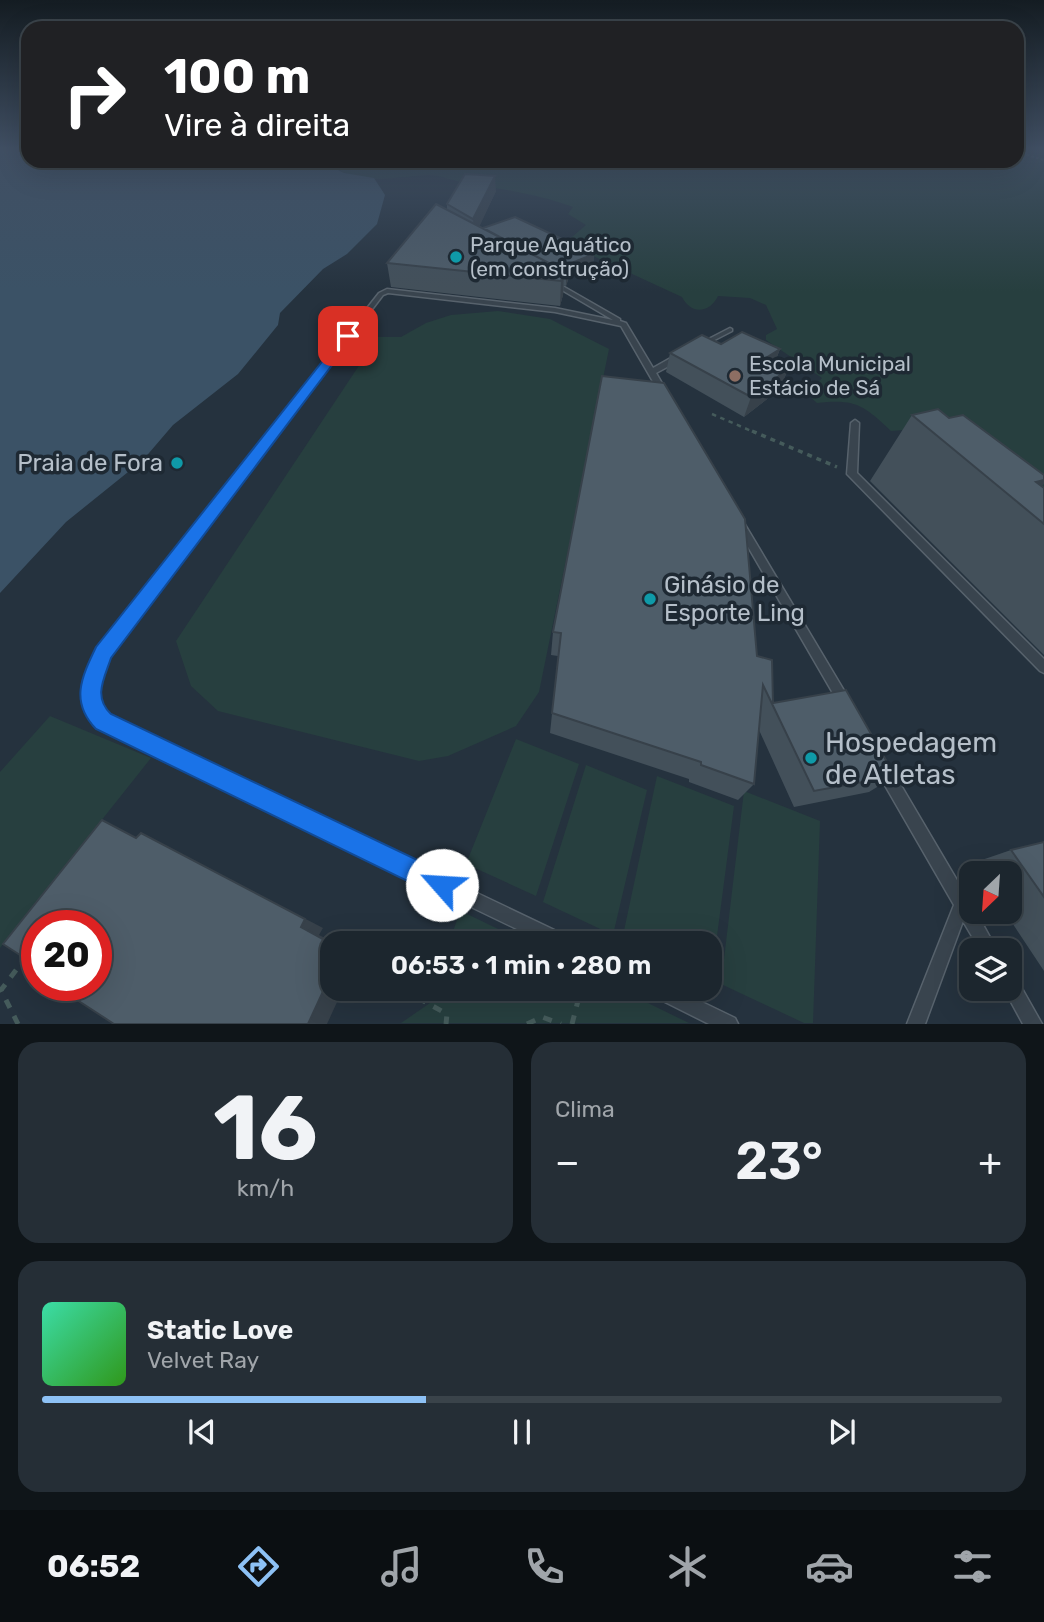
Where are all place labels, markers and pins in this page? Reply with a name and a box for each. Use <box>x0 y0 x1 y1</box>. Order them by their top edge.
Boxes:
place label: Parque Aquático (em construção) <box>470 232 632 281</box>
marker: Parque Aquático (em construção) <box>448 249 464 265</box>
pin <box>318 306 378 366</box>
place label: Escola Municipal Estácio de Sá <box>749 351 911 400</box>
marker: Escola Municipal Estácio de Sá <box>727 368 743 384</box>
place label: Praia de Fora <box>17 449 163 477</box>
marker: Praia de Fora <box>169 455 185 471</box>
place label: Ginásio de Esporte Ling <box>664 571 805 627</box>
marker: Ginásio de Esporte Ling <box>642 591 658 607</box>
place label: Hospedagem de Atletas <box>825 726 997 791</box>
marker: Hospedagem de Atletas <box>803 750 819 766</box>

